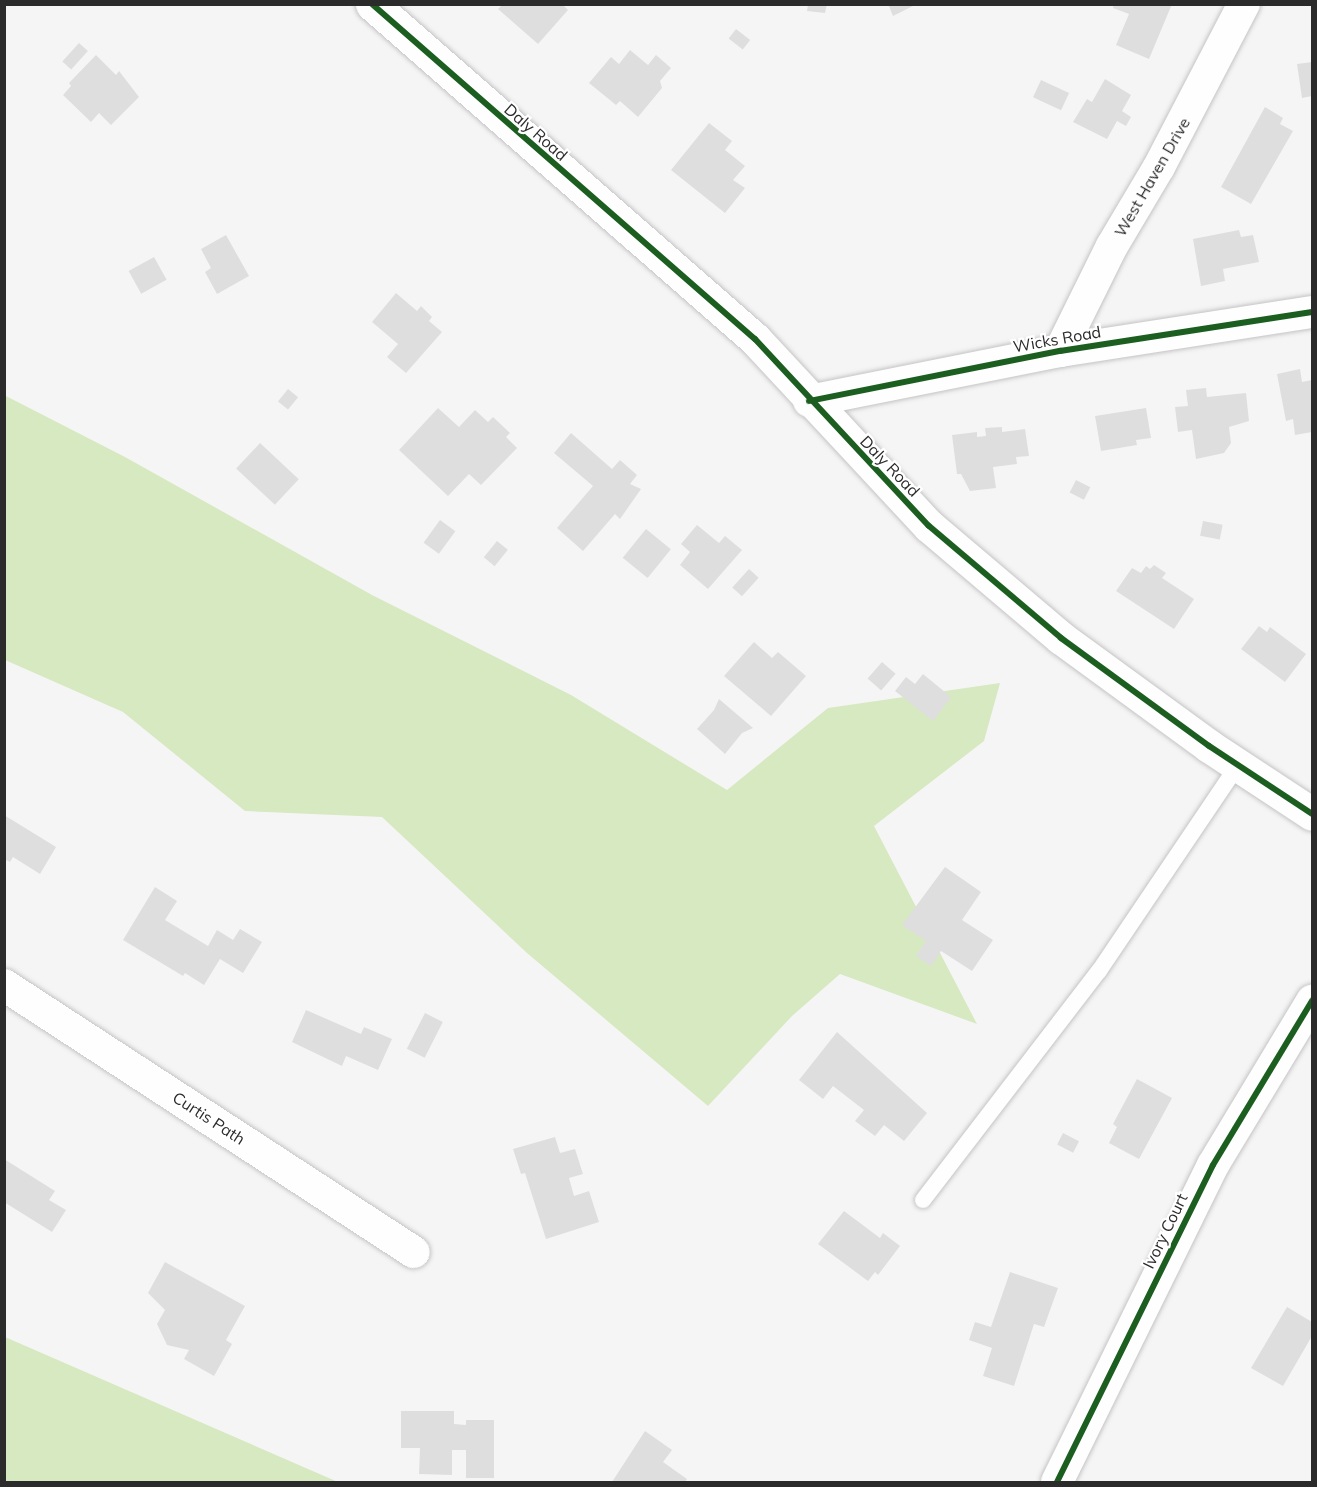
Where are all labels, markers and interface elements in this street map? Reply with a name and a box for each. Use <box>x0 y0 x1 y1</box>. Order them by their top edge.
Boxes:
street label: Daly Road <box>501 99 571 165</box>
street label: West Haven Drive <box>1110 114 1194 240</box>
street label: Wicks Road <box>1012 322 1102 356</box>
street label: Daly Road <box>856 432 924 500</box>
street label: Curtis Path <box>169 1088 249 1148</box>
street label: Ivory Court <box>1139 1190 1191 1272</box>

